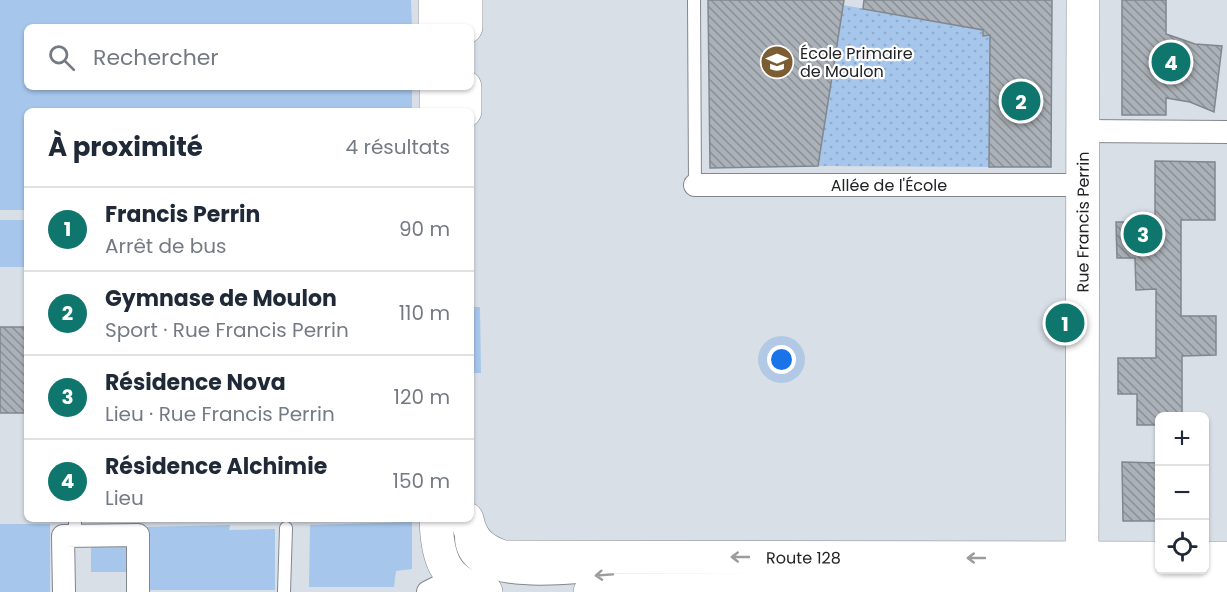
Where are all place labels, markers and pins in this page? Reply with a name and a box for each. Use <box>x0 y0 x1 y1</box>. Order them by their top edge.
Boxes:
pin: 4 <box>1152 40 1190 84</box>
place label: École Primaire de Moulon <box>800 42 913 83</box>
school or university icon: École Primaire de Moulon <box>759 44 795 80</box>
pin: 2 <box>1002 78 1040 124</box>
pin: 3 <box>1124 212 1162 256</box>
pin: 1 <box>1046 300 1084 346</box>

